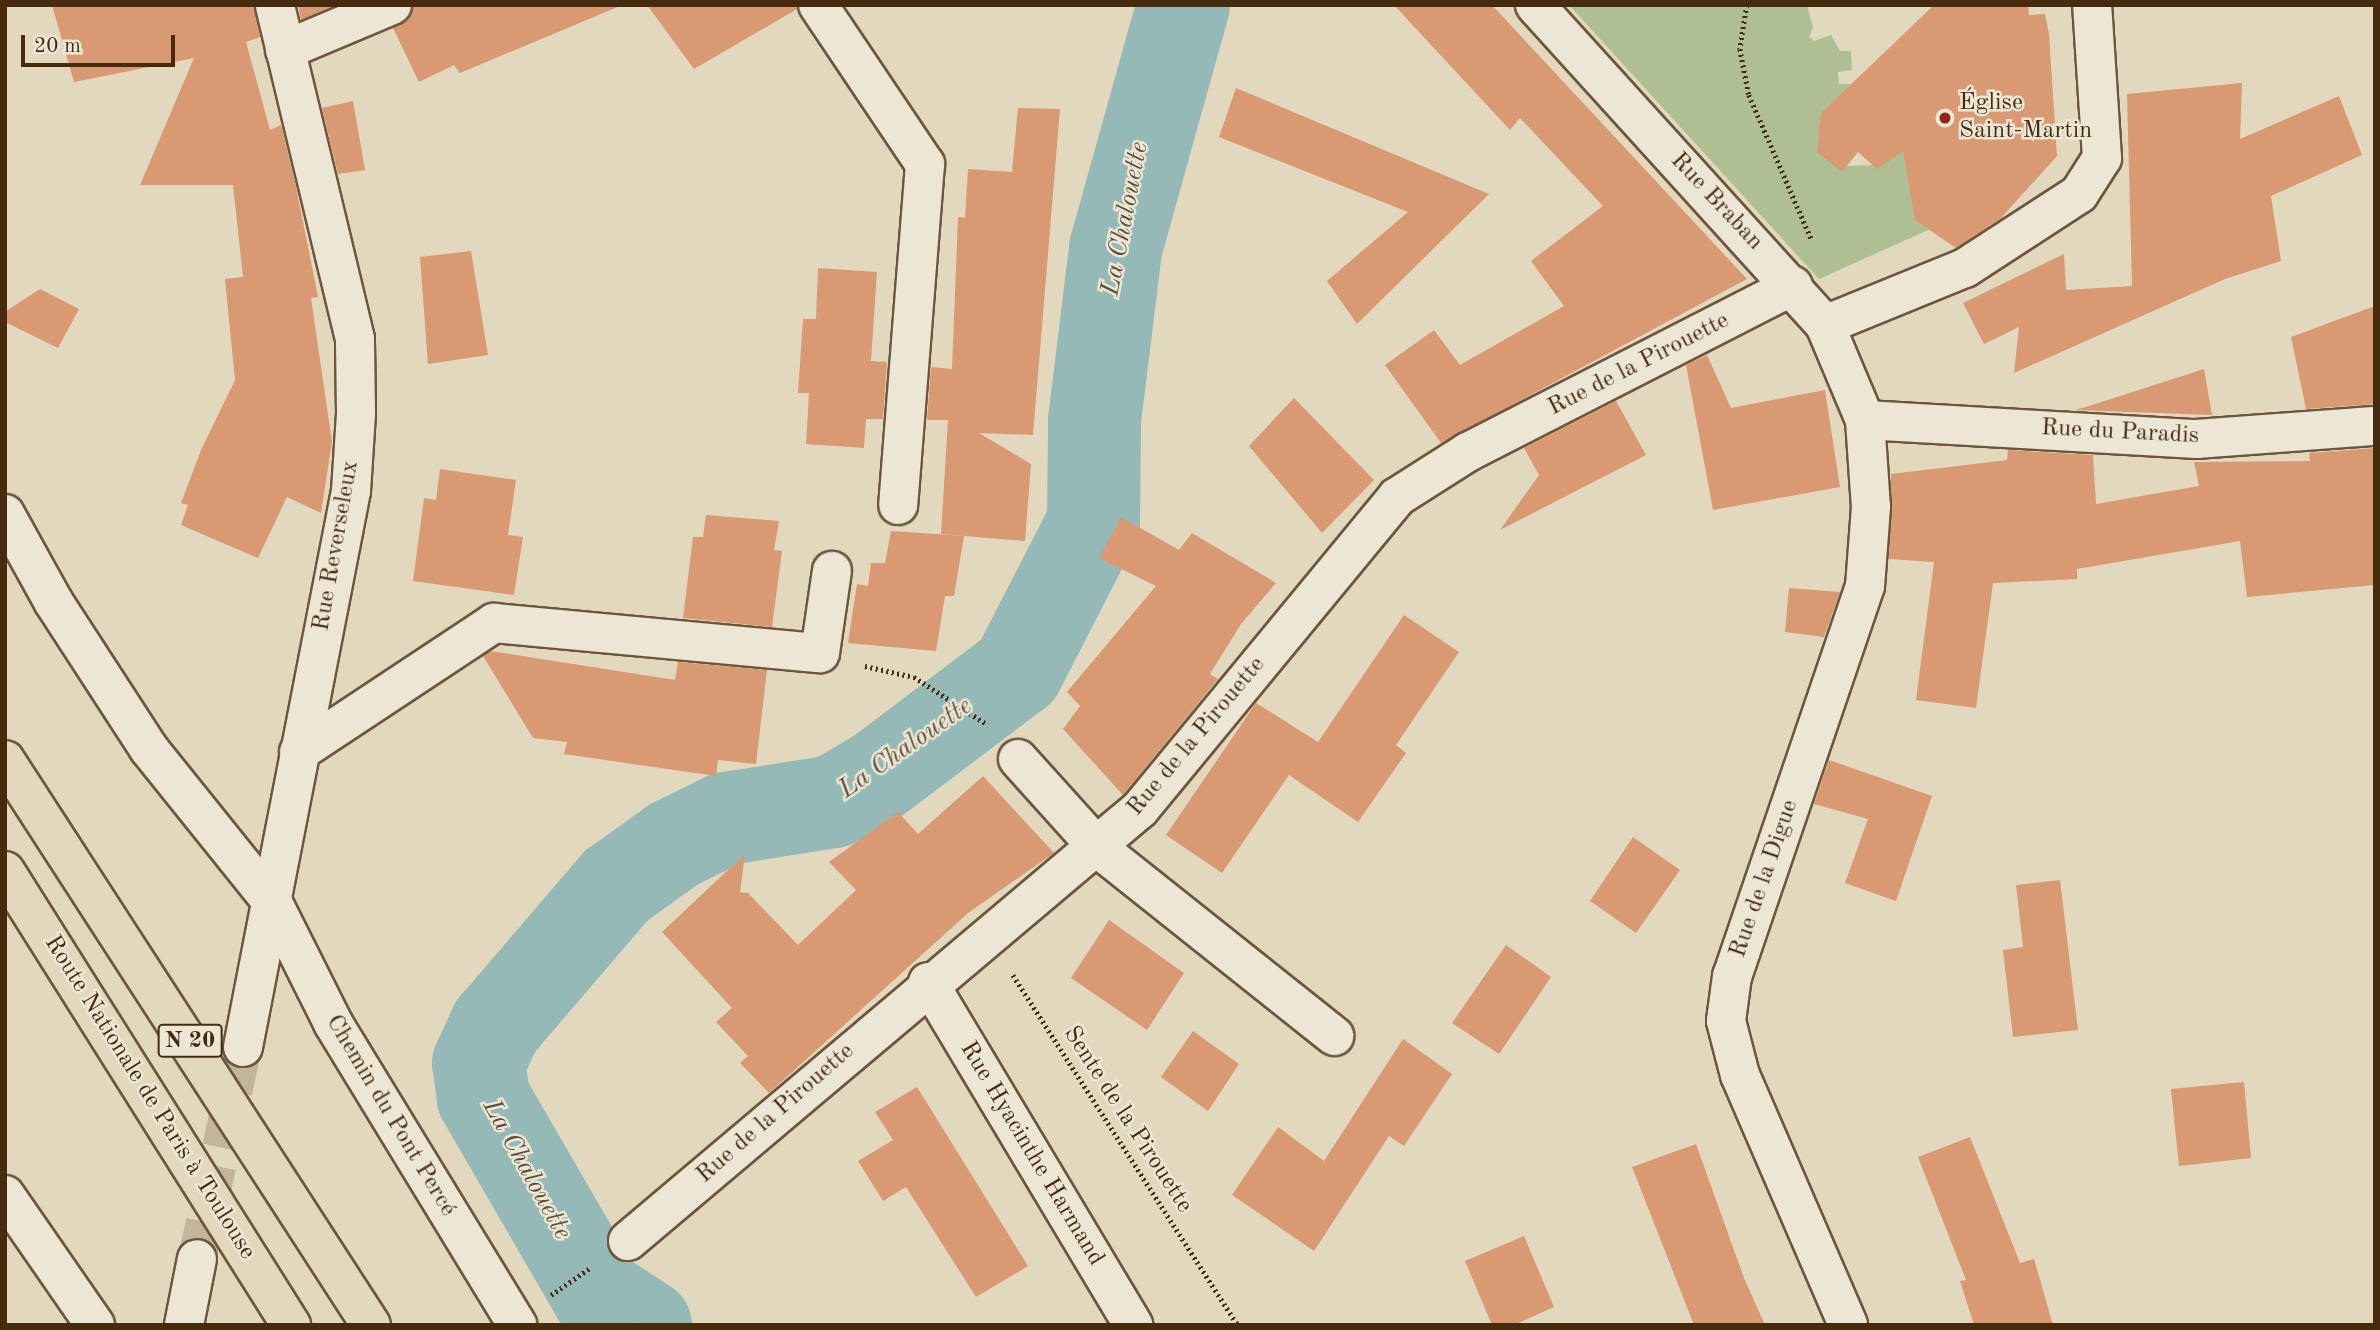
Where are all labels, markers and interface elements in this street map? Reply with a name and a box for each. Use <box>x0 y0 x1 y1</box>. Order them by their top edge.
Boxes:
scale bar <box>24 21 178 65</box>
text: 20 m <box>34 36 81 57</box>
place label: Église Saint-Martin <box>1959 90 2092 146</box>
marker: Église Saint-Martin <box>1937 110 1953 126</box>
water label: La Chalouette <box>1096 139 1156 299</box>
street label: Rue Braban <box>1663 147 1769 257</box>
street label: Rue de la Pirouette <box>1544 307 1734 423</box>
street label: Rue du Paradis <box>2040 414 2200 452</box>
street label: Rue Reverseleux <box>308 458 366 634</box>
street label: Rue de la Pirouette <box>1122 651 1272 823</box>
water label: La Chalouette <box>833 691 979 807</box>
street label: Rue de la Digue <box>1725 796 1805 962</box>
street label: Route Nationale de Paris à Toulouse <box>37 931 261 1265</box>
street label: Chemin du Pont Percé <box>318 1010 462 1222</box>
street label: Sente de la Pirouette <box>1056 1021 1198 1219</box>
road number: N 20 <box>157 1022 223 1060</box>
street label: Rue Hyacinthe Harmand <box>953 1037 1109 1271</box>
street label: Rue de la Pirouette <box>691 1038 861 1190</box>
water label: La Chalouette <box>475 1094 577 1246</box>

